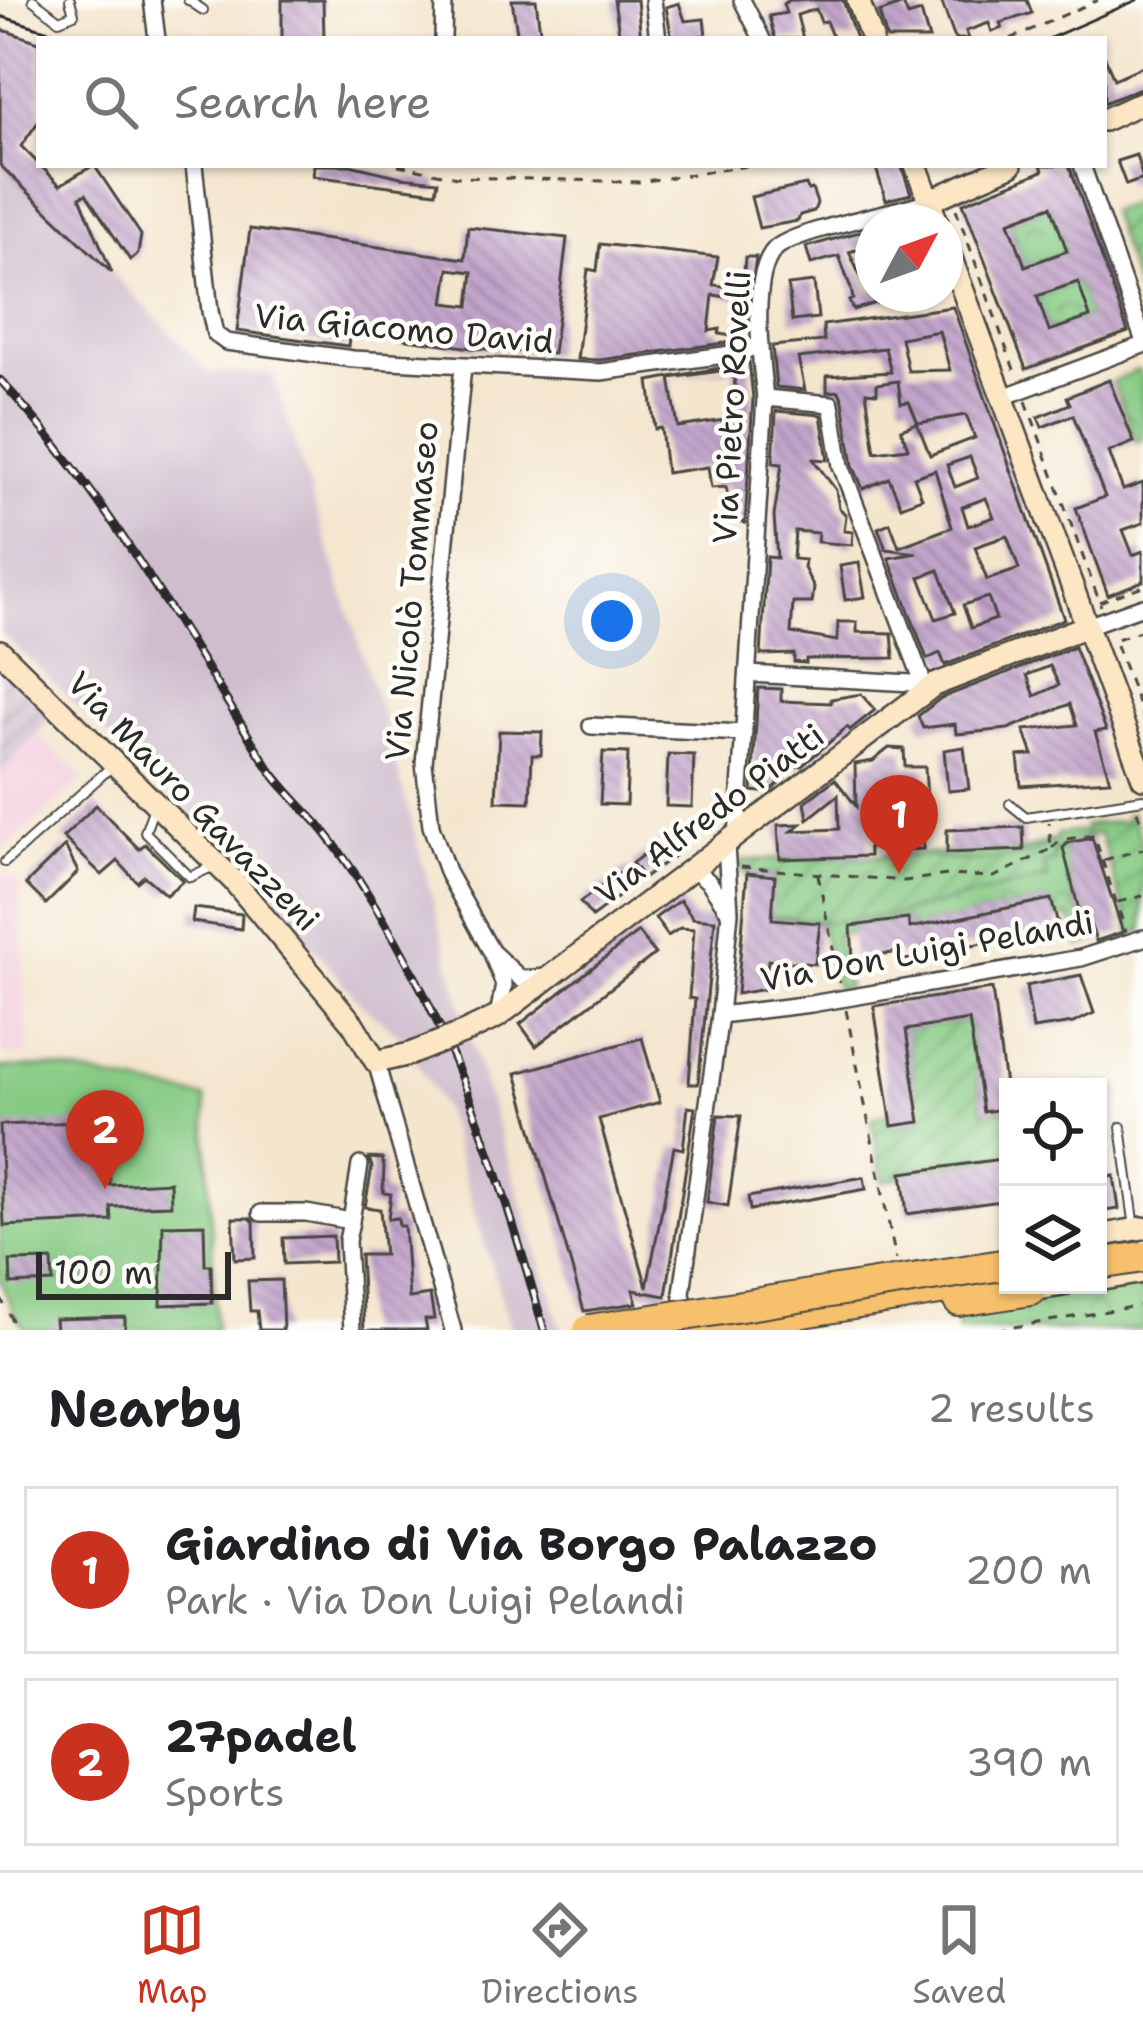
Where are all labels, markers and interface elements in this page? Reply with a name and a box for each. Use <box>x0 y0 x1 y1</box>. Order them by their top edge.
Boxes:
search box <box>36 36 1107 168</box>
icon: search <box>78 69 144 135</box>
text: Search here <box>174 72 431 132</box>
north arrow <box>855 204 963 312</box>
street label: Via Pietro Rovelli <box>702 269 761 545</box>
street label: Via Giacomo David <box>252 293 555 364</box>
street label: Via Nicolò Tommaseo <box>374 419 449 763</box>
your location <box>582 591 642 651</box>
street label: Via Mauro Gavazzeni <box>57 661 330 941</box>
street label: Via Alfredo Piatti <box>585 713 833 916</box>
pin: 1 <box>860 775 938 874</box>
street label: Via Don Luigi Pelandi <box>757 899 1097 1002</box>
map controls <box>999 1078 1107 1294</box>
button: locate <box>999 1078 1107 1186</box>
pin: 2 <box>66 1090 144 1189</box>
button: layers <box>999 1186 1107 1294</box>
scale bar <box>36 1246 231 1299</box>
text: 100 m <box>54 1250 153 1295</box>
text: Nearby <box>48 1374 243 1442</box>
text: 2 results <box>928 1382 1095 1434</box>
text: Giardino di Via Borgo Palazzo <box>165 1514 878 1574</box>
text: 1 <box>81 1544 99 1596</box>
text: 200 m <box>965 1544 1092 1596</box>
text: Park · Via Don Luigi Pelandi <box>165 1574 685 1626</box>
text: 27padel <box>165 1706 357 1766</box>
text: 2 <box>76 1736 104 1788</box>
text: 390 m <box>966 1736 1092 1788</box>
text: Sports <box>165 1766 285 1818</box>
tab: Map <box>137 1897 208 2014</box>
tab: Directions <box>481 1897 639 2014</box>
tab: Saved <box>912 1897 1006 2014</box>

